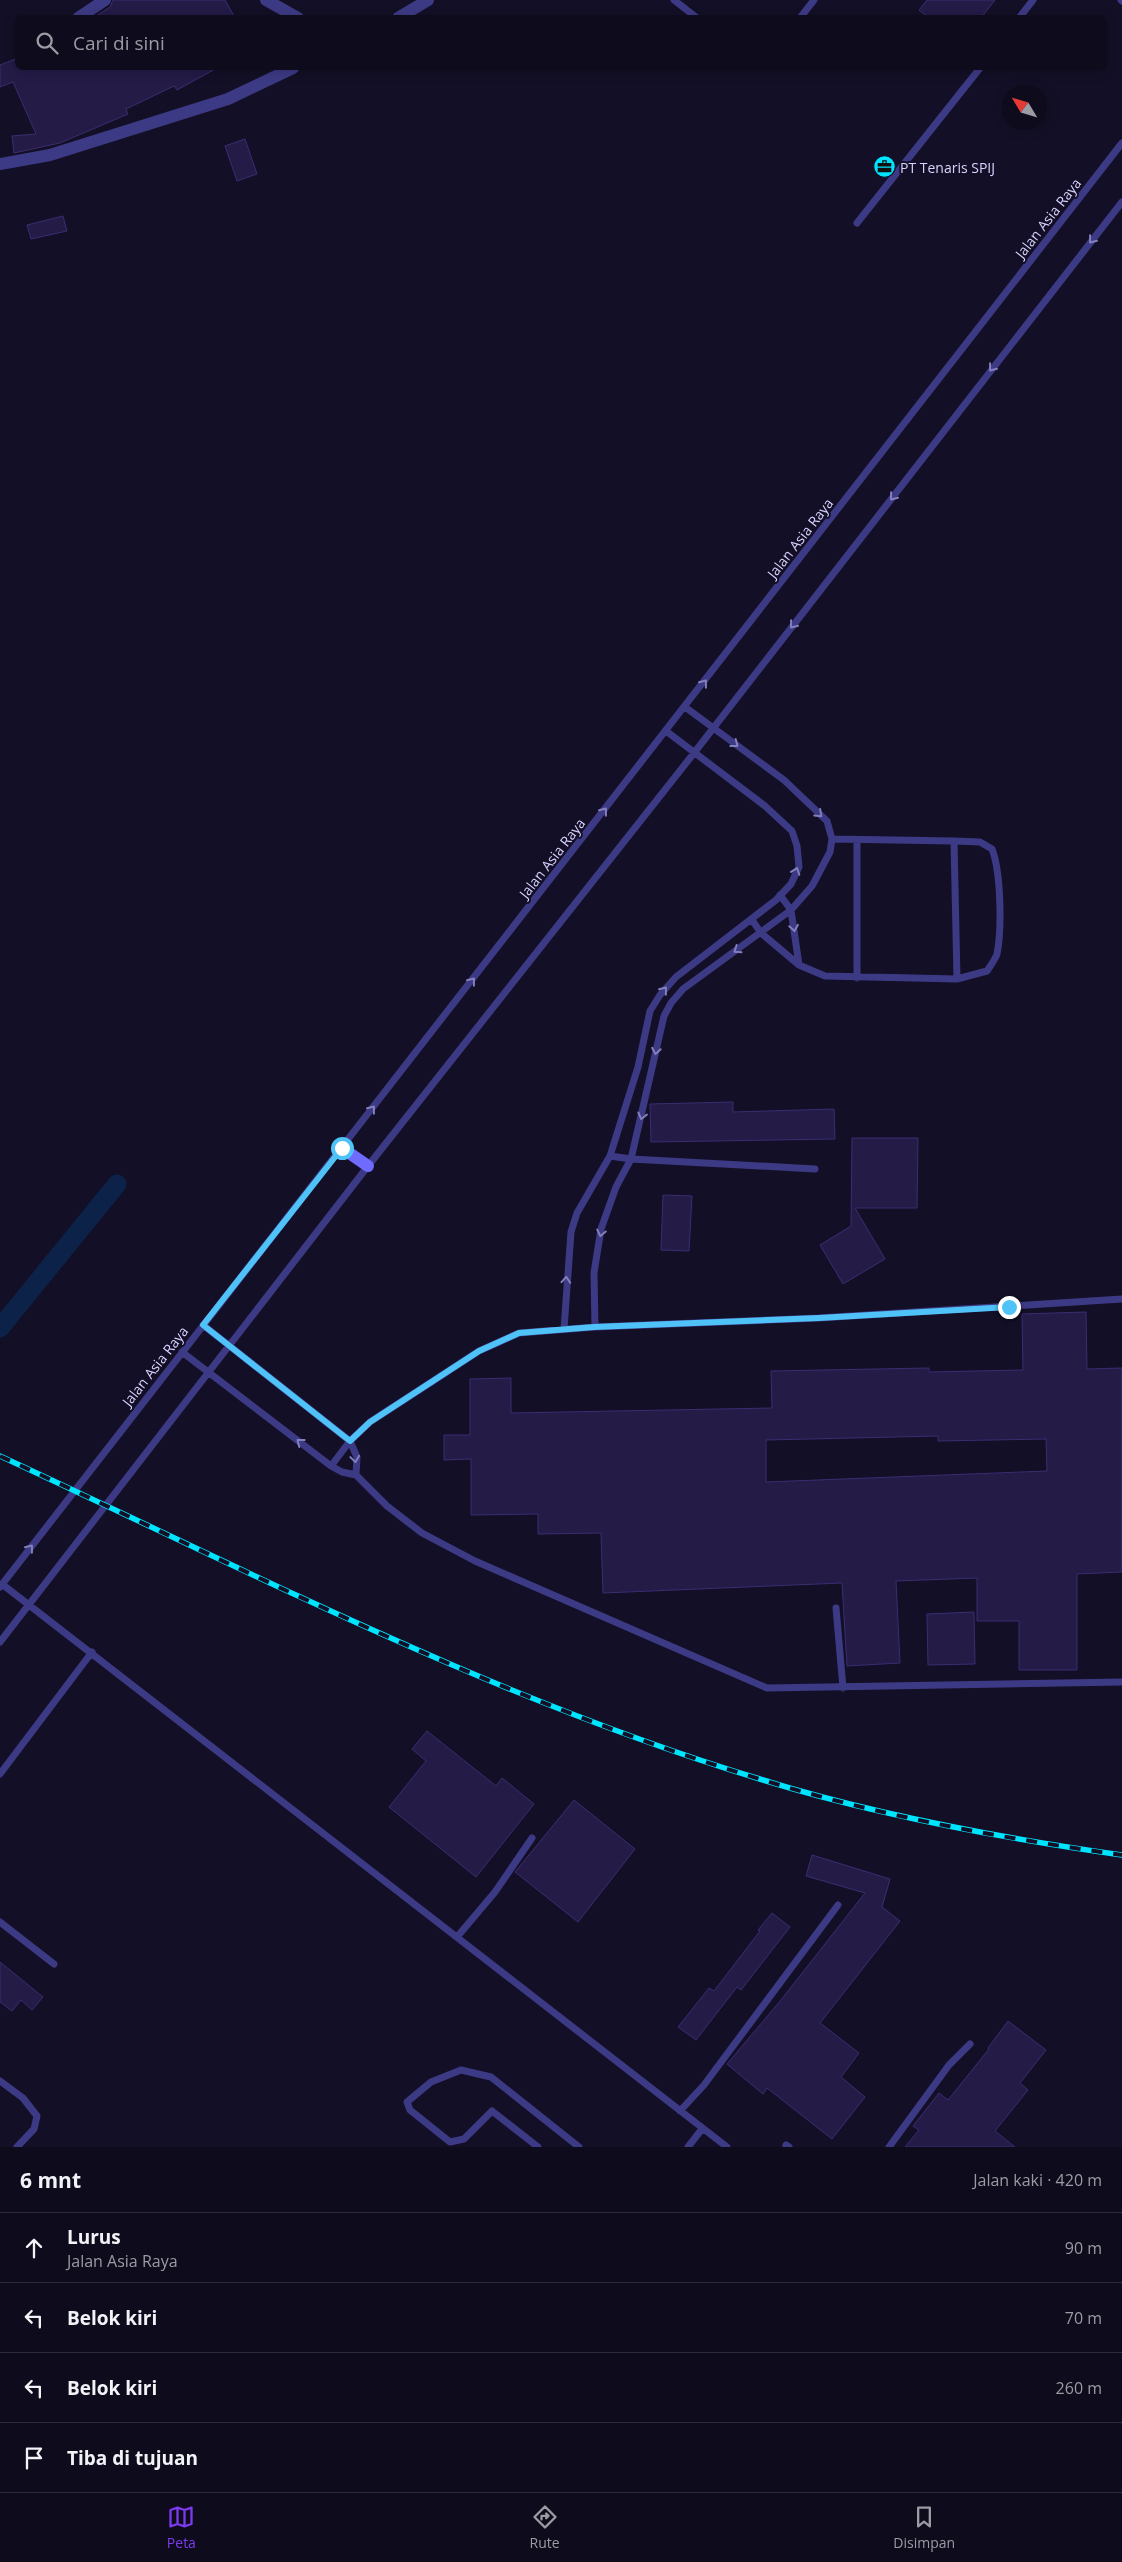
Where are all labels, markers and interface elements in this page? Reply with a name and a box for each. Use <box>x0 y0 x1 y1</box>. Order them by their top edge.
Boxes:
search box <box>15 15 1107 70</box>
icon: search <box>33 29 61 57</box>
text: Cari di sini <box>73 30 165 56</box>
north arrow <box>1002 85 1047 130</box>
office icon: PT Tenaris SPIJ <box>872 155 896 179</box>
place label: PT Tenaris SPIJ <box>900 158 995 177</box>
street label: Jalan Asia Raya <box>1009 174 1085 264</box>
one-way arrow <box>1089 234 1098 244</box>
one-way arrow <box>990 362 998 371</box>
one-way arrow <box>889 491 898 500</box>
street label: Jalan Asia Raya <box>761 494 837 584</box>
one-way arrow <box>790 619 798 628</box>
one-way arrow <box>698 679 707 689</box>
one-way arrow <box>729 739 738 747</box>
one-way arrow <box>598 808 606 817</box>
one-way arrow <box>814 808 823 817</box>
street label: Jalan Asia Raya <box>513 814 589 904</box>
one-way arrow <box>790 867 800 876</box>
one-way arrow <box>788 925 799 933</box>
one-way arrow <box>733 944 742 953</box>
one-way arrow <box>466 978 474 987</box>
one-way arrow <box>659 987 668 996</box>
one-way arrow <box>652 1047 662 1055</box>
one-way arrow <box>366 1105 375 1115</box>
one-way arrow <box>637 1111 647 1119</box>
route start <box>331 1137 354 1160</box>
one-way arrow <box>596 1229 607 1237</box>
one-way arrow <box>560 1276 571 1284</box>
route end <box>998 1296 1021 1319</box>
street label: Jalan Asia Raya <box>116 1322 192 1412</box>
one-way arrow <box>297 1440 306 1448</box>
one-way arrow <box>350 1454 360 1463</box>
one-way arrow <box>24 1545 32 1554</box>
text: 6 mnt <box>20 2166 81 2194</box>
text: Jalan kaki · 420 m <box>973 2169 1102 2191</box>
text: Lurus <box>67 2224 121 2250</box>
icon: ahead <box>20 2234 48 2262</box>
text: 90 m <box>1065 2237 1102 2259</box>
text: Jalan Asia Raya <box>67 2250 178 2272</box>
icon: left <box>20 2304 48 2332</box>
text: Belok kiri <box>67 2305 157 2331</box>
text: 70 m <box>1065 2307 1102 2329</box>
icon: left <box>20 2374 48 2402</box>
text: Belok kiri <box>67 2375 157 2401</box>
text: 260 m <box>1056 2377 1102 2399</box>
icon: arrive <box>20 2444 48 2472</box>
text: Tiba di tujuan <box>67 2445 198 2471</box>
tab: Peta <box>167 2503 196 2552</box>
tab: Rute <box>530 2503 560 2552</box>
tab: Disimpan <box>893 2503 955 2552</box>

